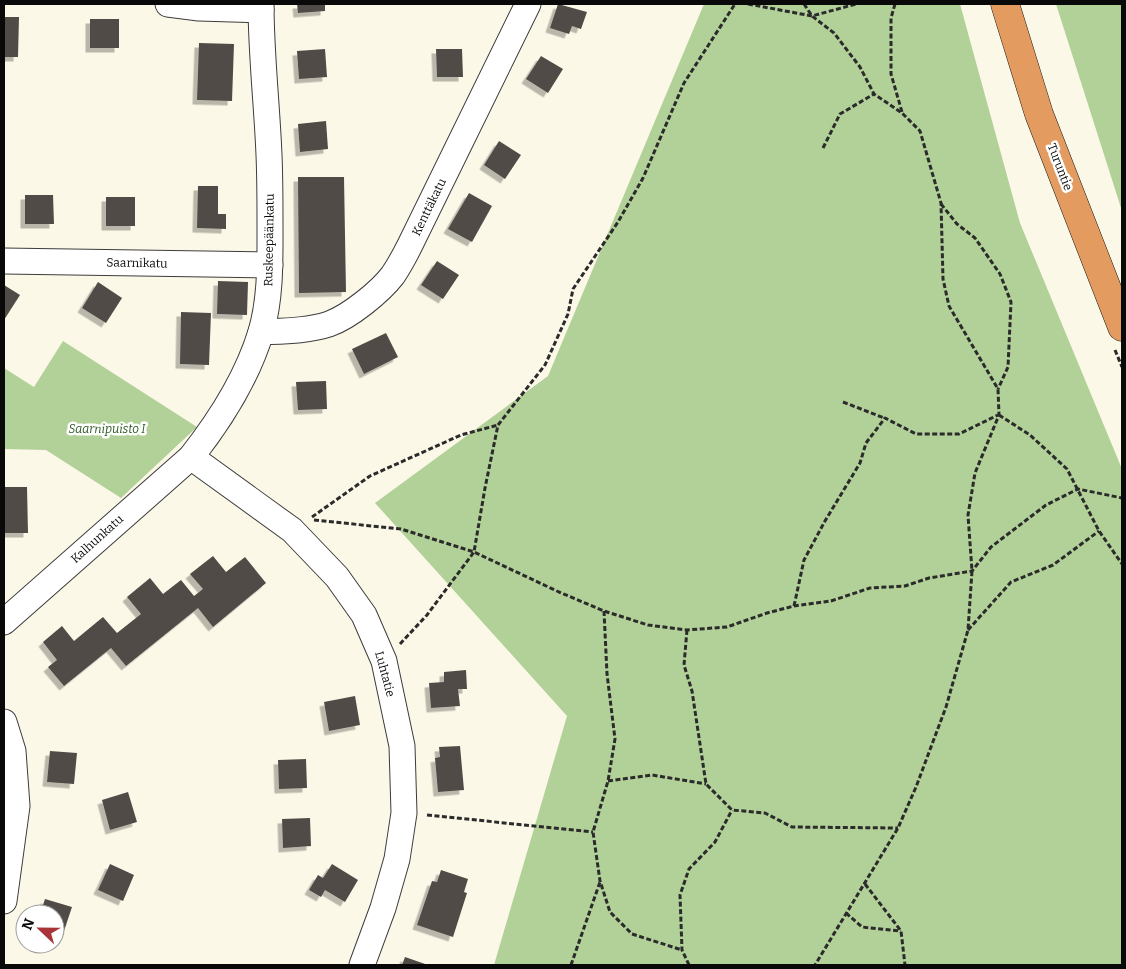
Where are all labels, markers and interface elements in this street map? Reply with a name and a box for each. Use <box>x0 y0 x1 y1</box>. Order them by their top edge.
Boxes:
street label: Turuntie <box>1045 142 1075 192</box>
street label: Kenttäkatu <box>409 176 449 238</box>
street label: Ruskeepäänkatu <box>261 193 277 287</box>
street label: Saarnikatu <box>106 255 168 271</box>
park label: Saarnipuisto I <box>68 422 146 436</box>
street label: Kalhunkatu <box>68 512 126 566</box>
street label: Luhtatie <box>372 650 398 698</box>
north arrow <box>15 904 65 954</box>
text: N <box>19 916 38 933</box>

